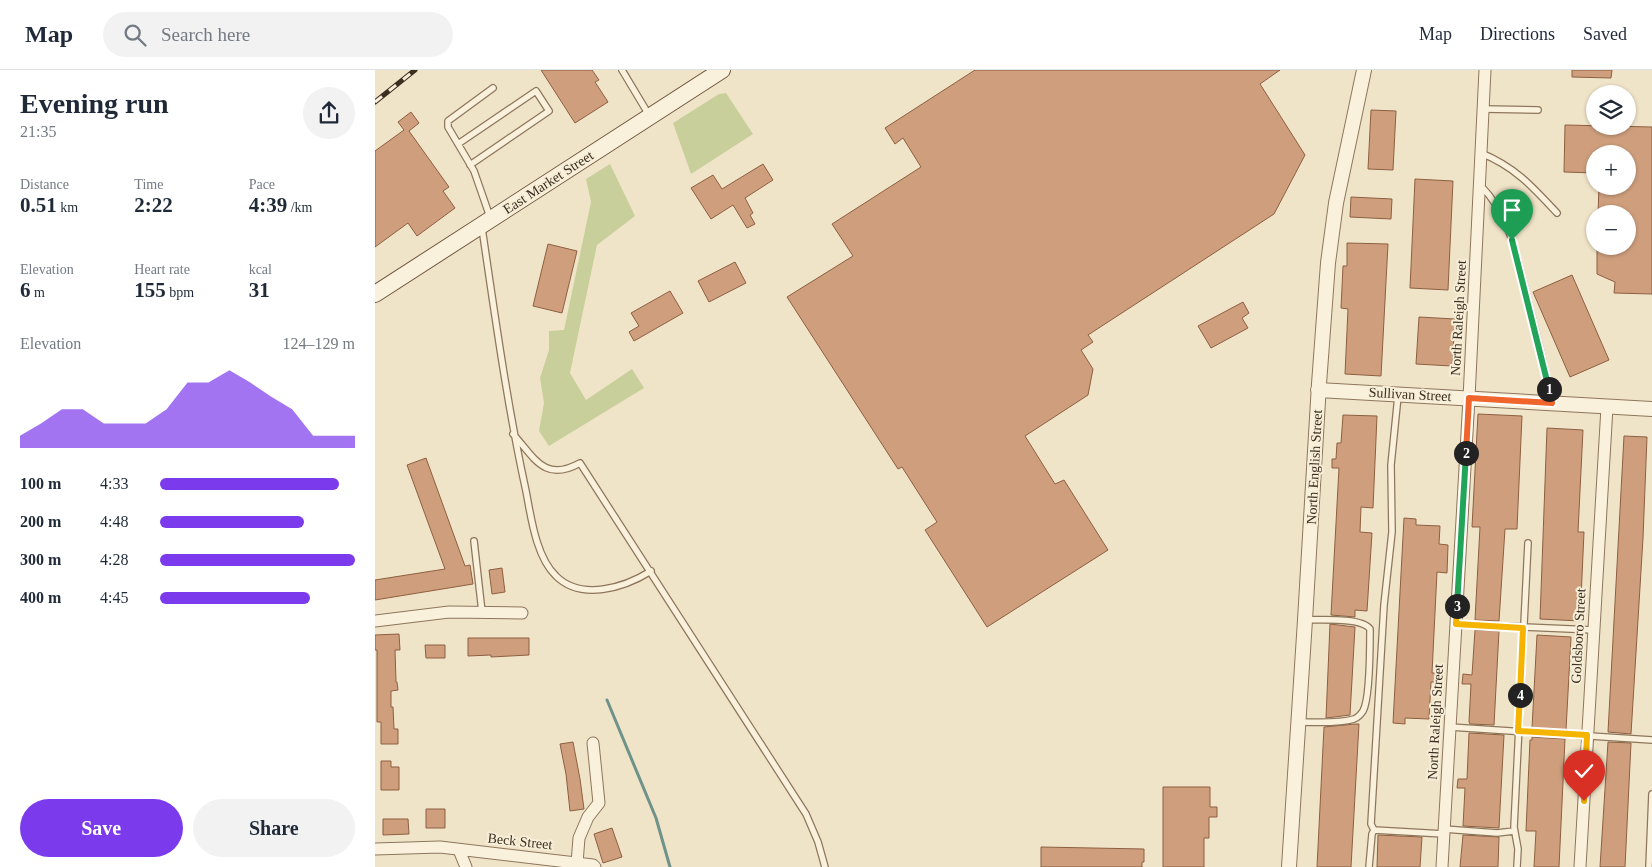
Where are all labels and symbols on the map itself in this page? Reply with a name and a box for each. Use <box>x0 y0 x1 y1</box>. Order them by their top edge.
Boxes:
street label: East Market Street <box>500 148 596 217</box>
pin <box>1491 189 1533 240</box>
street label: North Raleigh Street <box>1448 260 1469 376</box>
pin: 1 <box>1537 376 1561 402</box>
street label: Sullivan Street <box>1368 385 1452 404</box>
street label: North English Street <box>1304 409 1325 525</box>
pin: 2 <box>1453 440 1479 466</box>
street label: Goldsboro Street <box>1569 588 1588 684</box>
pin: 3 <box>1445 594 1469 618</box>
street label: North Raleigh Street <box>1425 664 1446 780</box>
pin: 4 <box>1507 682 1533 708</box>
pin <box>1563 750 1605 801</box>
street label: Beck Street <box>487 831 553 852</box>

